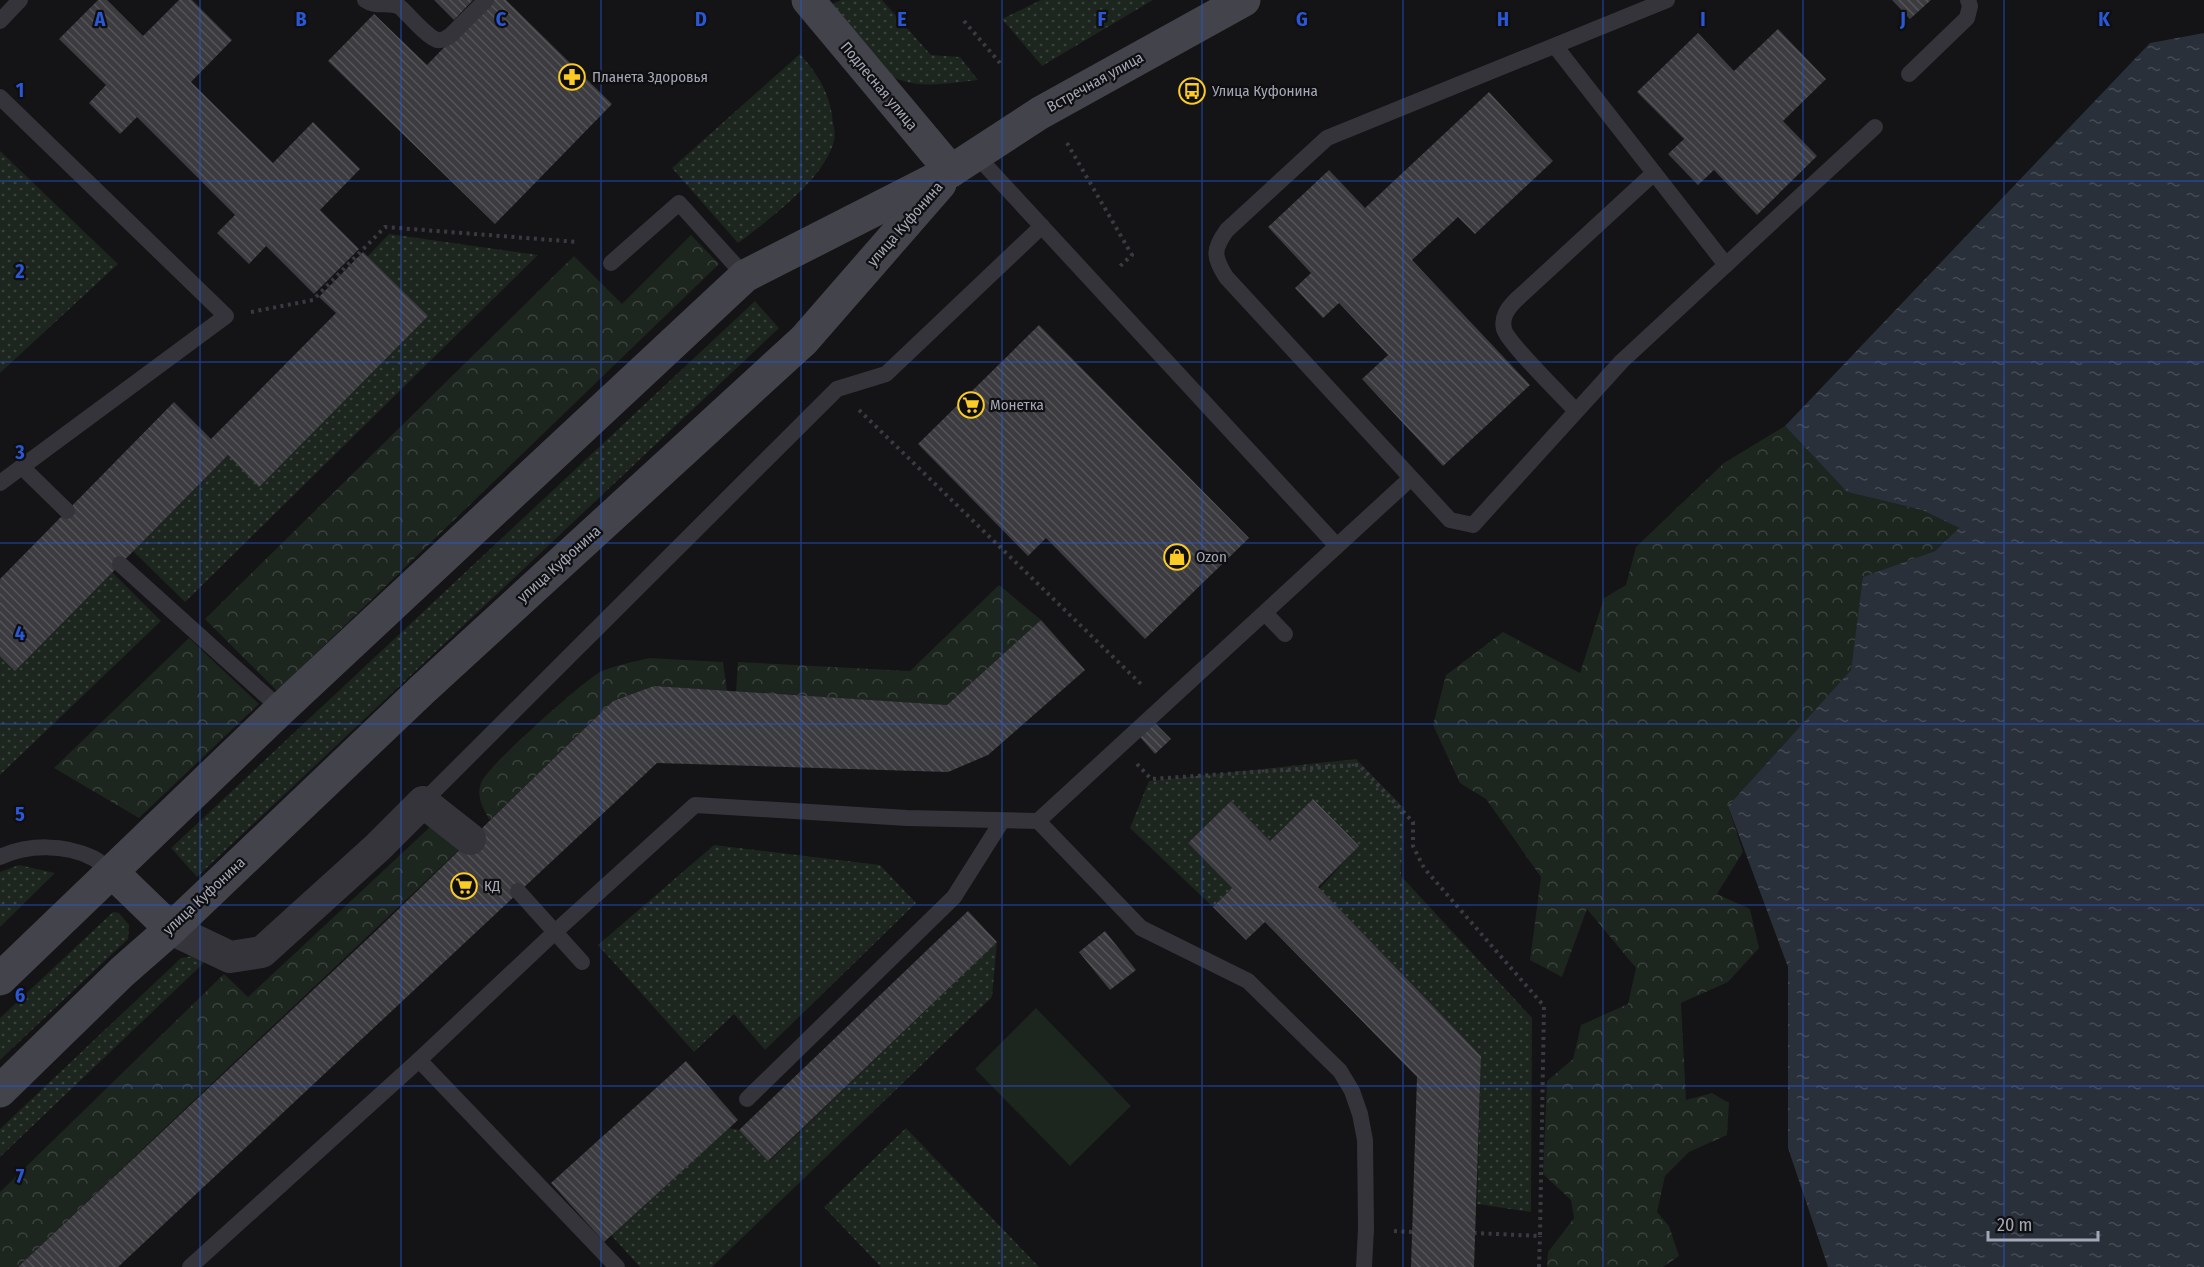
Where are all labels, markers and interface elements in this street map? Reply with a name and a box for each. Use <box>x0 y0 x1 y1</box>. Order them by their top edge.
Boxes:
text: A <box>94 7 107 31</box>
text: B <box>295 7 307 31</box>
text: C <box>496 7 507 31</box>
text: D <box>695 7 707 31</box>
text: E <box>897 7 907 31</box>
text: F <box>1098 7 1107 31</box>
text: G <box>1296 7 1308 31</box>
text: H <box>1497 7 1509 31</box>
text: I <box>1700 7 1706 31</box>
text: J <box>1899 7 1906 31</box>
text: K <box>2098 7 2110 31</box>
street label: Подлесная улица <box>837 38 921 134</box>
street label: Встречная улица <box>1044 48 1146 116</box>
pharmacy icon: Планета Здоровья <box>557 62 587 92</box>
place label: Планета Здоровья <box>592 68 708 86</box>
bus stop icon: Улица Куфонина <box>1177 76 1207 106</box>
text: 1 <box>16 78 24 102</box>
place label: Улица Куфонина <box>1211 82 1318 100</box>
street label: улица Куфонина <box>863 178 947 270</box>
text: 2 <box>14 259 25 283</box>
supermarket icon: Монетка <box>956 390 986 420</box>
place label: Монетка <box>990 396 1044 414</box>
text: 3 <box>14 440 25 464</box>
street label: улица Куфонина <box>514 522 604 606</box>
shop icon: Ozon <box>1162 542 1192 572</box>
place label: Ozon <box>1196 548 1227 566</box>
text: 4 <box>15 621 25 645</box>
text: 5 <box>15 802 25 826</box>
street label: улица Куфонина <box>159 853 249 939</box>
supermarket icon: КД <box>449 871 479 901</box>
place label: КД <box>484 877 500 895</box>
text: 6 <box>15 983 25 1007</box>
text: 7 <box>16 1164 25 1188</box>
scale bar <box>1988 1204 2098 1242</box>
text: 20 m <box>1997 1214 2032 1236</box>

